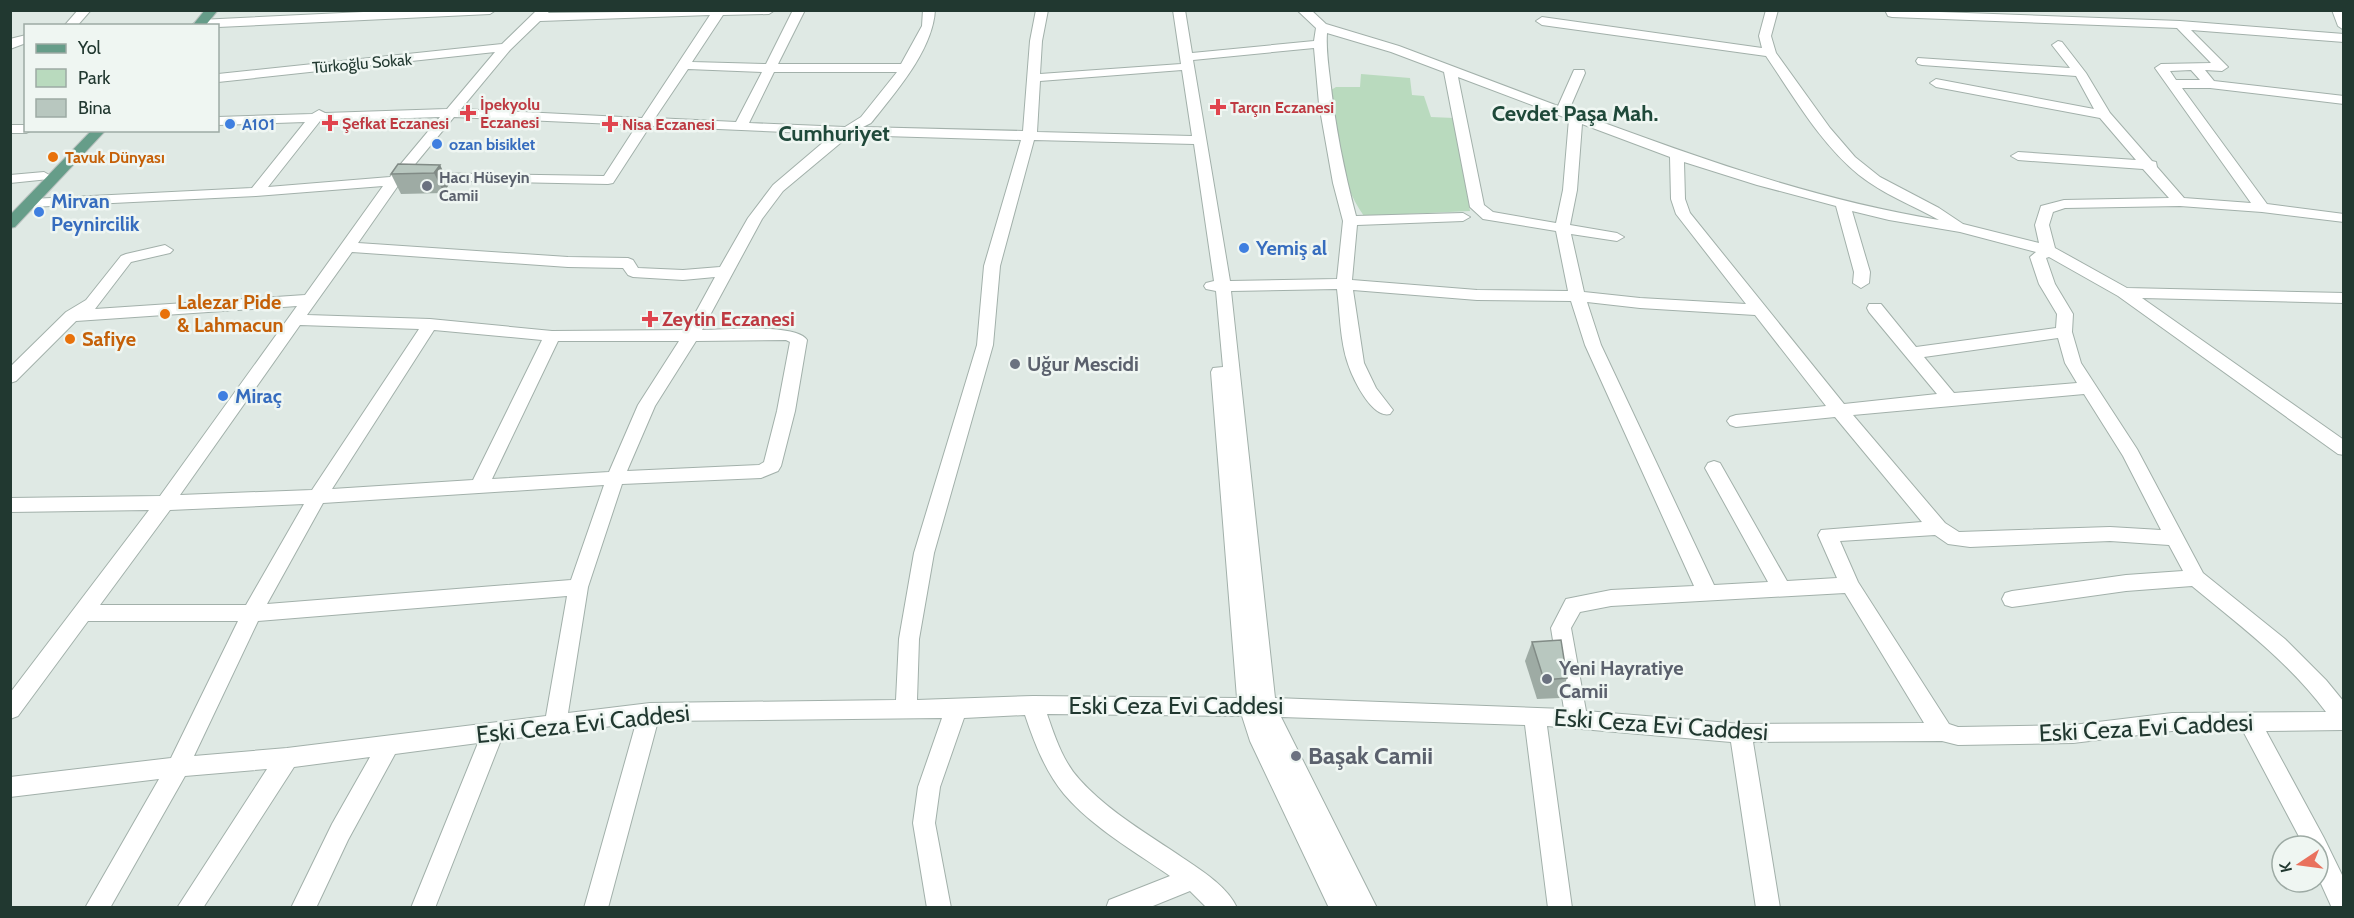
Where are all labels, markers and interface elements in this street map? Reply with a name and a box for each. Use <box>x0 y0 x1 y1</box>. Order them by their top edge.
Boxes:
legend <box>24 24 219 132</box>
text: Yol <box>77 37 102 59</box>
street label: Türkoğlu Sokak <box>311 50 414 77</box>
text: Park <box>78 67 111 89</box>
place label: İpekyolu Eczanesi <box>480 95 540 132</box>
text: Bina <box>78 97 112 119</box>
place label: Tarçın Eczanesi <box>1230 98 1334 117</box>
marker: Tarçın Eczanesi <box>1211 100 1225 114</box>
district label: Cevdet Paşa Mah. <box>1492 100 1658 127</box>
marker: İpekyolu Eczanesi <box>461 106 475 120</box>
place label: Şefkat Eczanesi <box>342 114 449 133</box>
place label: A101 <box>242 115 275 134</box>
place label: Nisa Eczanesi <box>622 115 715 134</box>
marker: Şefkat Eczanesi <box>323 116 337 130</box>
marker: A101 <box>223 117 237 131</box>
marker: Nisa Eczanesi <box>603 117 617 131</box>
district label: Cumhuriyet <box>778 120 890 147</box>
place label: ozan bisiklet <box>449 135 536 154</box>
marker: ozan bisiklet <box>430 137 444 151</box>
place label: Tavuk Dünyası <box>65 148 165 167</box>
marker: Tavuk Dünyası <box>46 150 60 164</box>
place label: Hacı Hüseyin Camii <box>439 168 530 205</box>
marker: Hacı Hüseyin Camii <box>420 179 434 193</box>
place label: Mirvan Peynircilik <box>51 189 140 236</box>
marker: Mirvan Peynircilik <box>32 205 46 219</box>
place label: Yemiş al <box>1255 236 1327 260</box>
marker: Yemiş al <box>1237 241 1251 255</box>
place label: Lalezar Pide & Lahmacun <box>177 290 284 337</box>
marker: Lalezar Pide & Lahmacun <box>158 307 172 321</box>
place label: Zeytin Eczanesi <box>662 307 795 331</box>
marker: Zeytin Eczanesi <box>643 312 657 326</box>
place label: Safiye <box>82 327 136 351</box>
marker: Safiye <box>63 332 77 346</box>
place label: Uğur Mescidi <box>1027 352 1139 376</box>
marker: Uğur Mescidi <box>1008 357 1022 371</box>
place label: Miraç <box>235 384 282 408</box>
marker: Miraç <box>216 389 230 403</box>
place label: Yeni Hayratiye Camii <box>1558 656 1684 703</box>
marker: Yeni Hayratiye Camii <box>1540 672 1554 686</box>
street label: Eski Ceza Evi Caddesi <box>1069 691 1283 720</box>
street label: Eski Ceza Evi Caddesi <box>475 698 691 749</box>
street label: Eski Ceza Evi Caddesi <box>1553 703 1769 746</box>
street label: Eski Ceza Evi Caddesi <box>2038 707 2254 748</box>
place label: Başak Camii <box>1308 741 1433 770</box>
marker: Başak Camii <box>1289 749 1303 763</box>
north arrow <box>2270 834 2330 894</box>
text: K <box>2275 860 2296 874</box>

